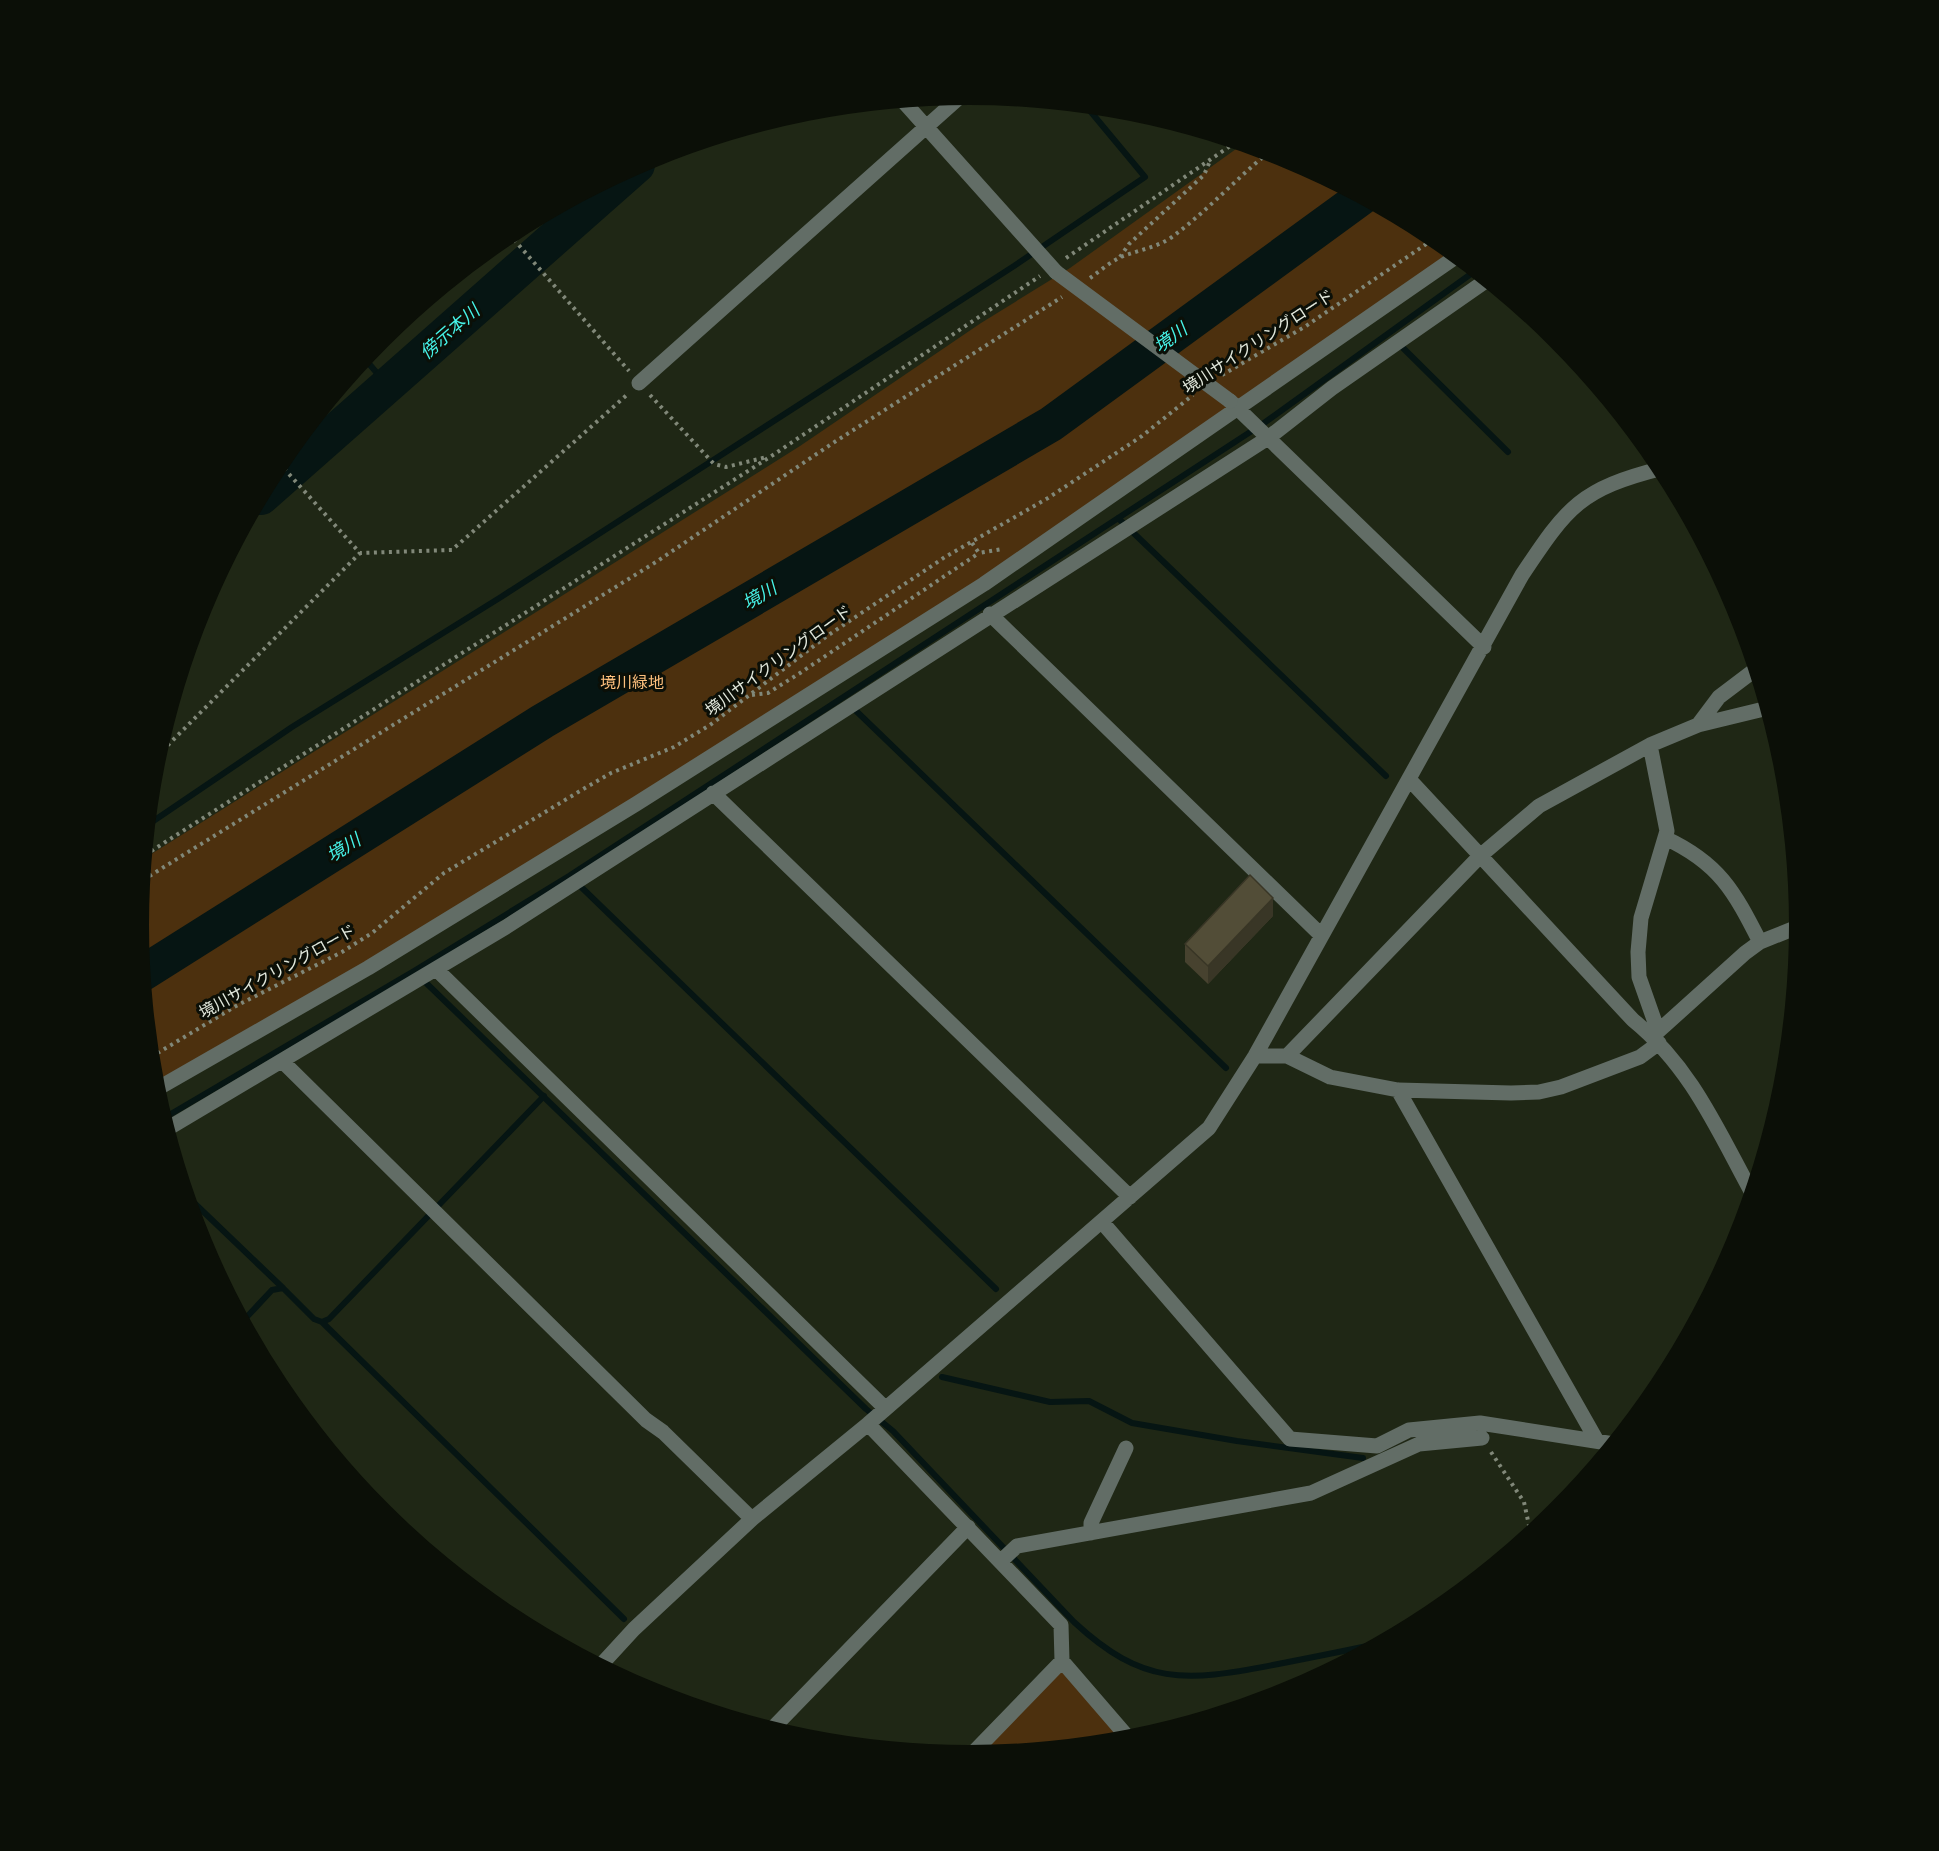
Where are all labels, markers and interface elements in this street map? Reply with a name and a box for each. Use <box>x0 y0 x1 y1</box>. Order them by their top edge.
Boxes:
street label: 境川サイクリングロード <box>1178 284 1338 398</box>
water label: 傍示本川 <box>414 297 486 364</box>
water label: 境川 <box>1148 316 1193 357</box>
water label: 境川 <box>737 575 782 614</box>
street label: 境川サイクリングロード <box>700 599 856 721</box>
park label: 境川緑地 <box>600 671 664 693</box>
water label: 境川 <box>321 826 366 867</box>
street label: 境川サイクリングロード <box>195 919 359 1023</box>

